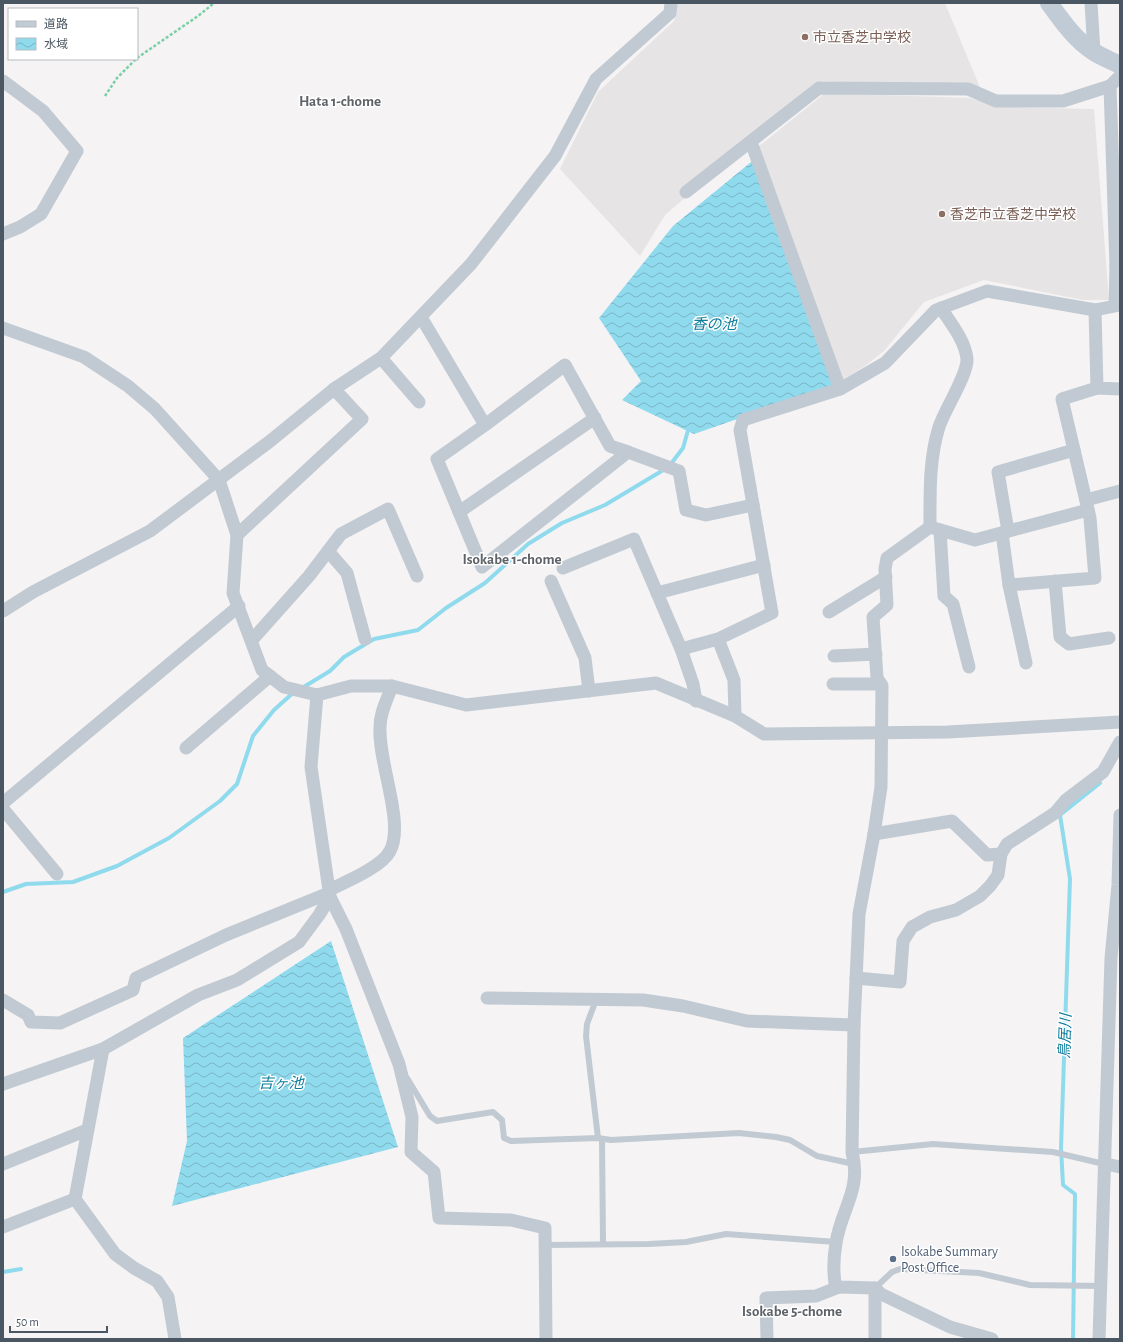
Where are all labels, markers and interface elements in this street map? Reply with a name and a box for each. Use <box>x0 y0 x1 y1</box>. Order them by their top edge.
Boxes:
legend <box>8 8 138 60</box>
text: 道路 <box>44 17 68 30</box>
place label: 市立香芝中学校 <box>813 30 911 45</box>
marker: 市立香芝中学校 <box>800 32 810 42</box>
text: 水域 <box>44 38 68 50</box>
district label: Hata 1-chome <box>299 94 381 109</box>
place label: 香芝市立香芝中学校 <box>950 207 1076 222</box>
marker: 香芝市立香芝中学校 <box>937 209 947 219</box>
water label: 香の池 <box>691 316 738 332</box>
district label: Isokabe 1-chome <box>462 552 562 567</box>
water label: 鳥居川 <box>1056 1011 1074 1059</box>
water label: 吉ヶ池 <box>258 1075 305 1091</box>
place label: Isokabe Summary Post Office <box>901 1245 998 1275</box>
marker: Isokabe Summary Post Office <box>888 1254 898 1264</box>
district label: Isokabe 5-chome <box>742 1304 842 1319</box>
scale bar <box>10 1308 107 1334</box>
text: 50 m <box>16 1316 39 1328</box>

